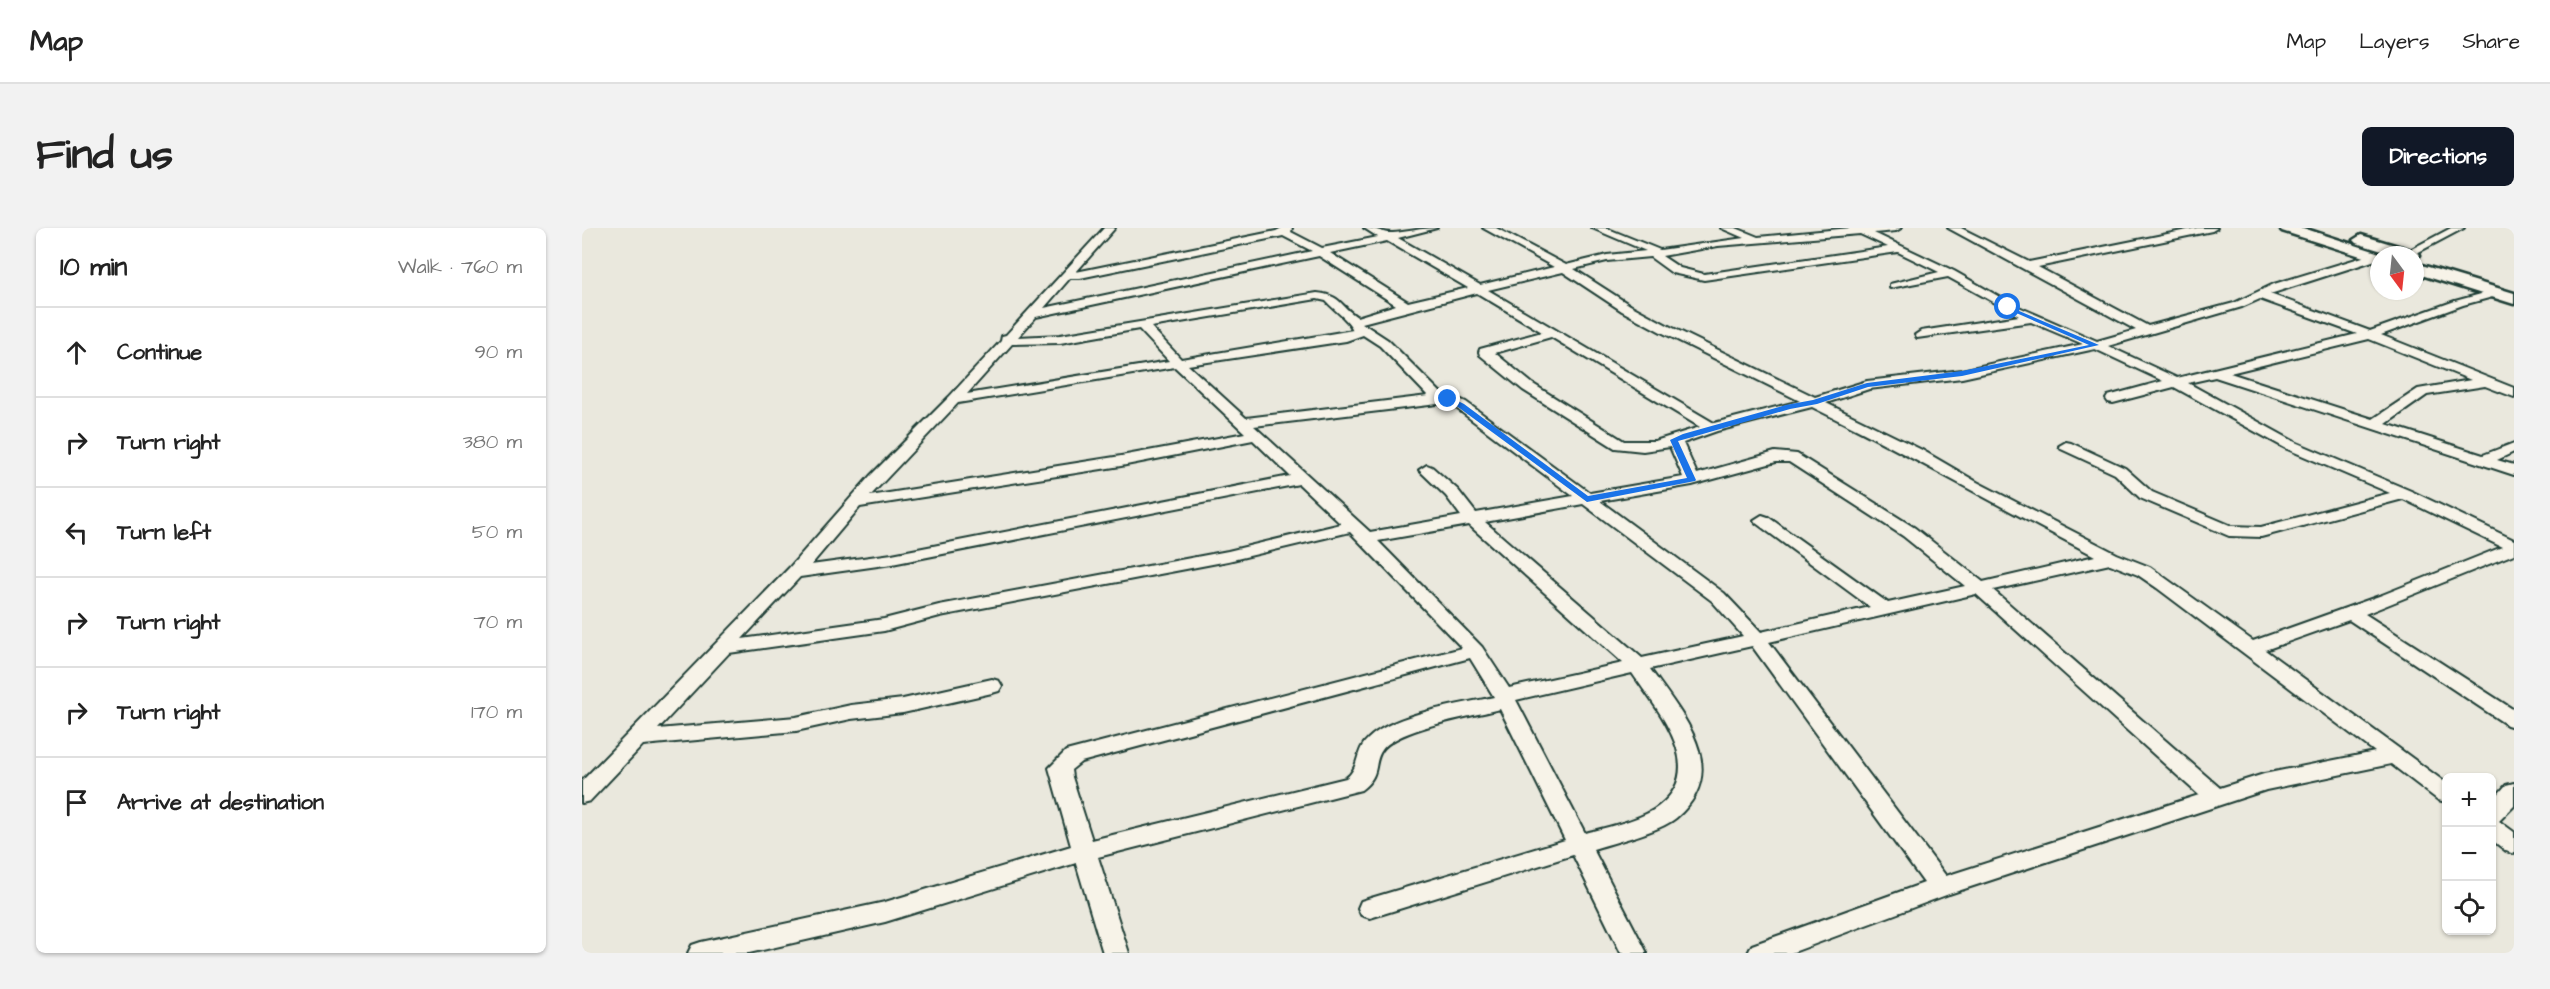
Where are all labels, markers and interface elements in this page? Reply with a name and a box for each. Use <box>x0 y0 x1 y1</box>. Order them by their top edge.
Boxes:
text: Map <box>30 22 83 61</box>
text: Map <box>2286 27 2326 56</box>
text: Layers <box>2359 27 2429 56</box>
text: Share <box>2462 27 2520 56</box>
text: Find us <box>36 127 173 185</box>
button: Directions <box>2362 127 2514 186</box>
north arrow <box>2370 246 2424 300</box>
text: 10 min <box>60 249 127 285</box>
text: Walk · 760 m <box>398 253 522 281</box>
route start <box>1994 293 2020 319</box>
icon: ahead <box>60 336 93 369</box>
text: Continue <box>117 337 202 368</box>
text: 90 m <box>474 338 522 366</box>
route end <box>1434 385 1460 411</box>
icon: right <box>60 426 93 459</box>
text: Turn right <box>117 427 220 458</box>
text: 380 m <box>463 428 522 456</box>
icon: left <box>60 516 93 549</box>
text: Turn left <box>117 517 211 548</box>
text: 50 m <box>472 518 522 546</box>
icon: right <box>60 606 93 639</box>
text: Turn right <box>117 607 220 638</box>
text: 70 m <box>474 608 522 636</box>
icon: right <box>60 696 93 729</box>
text: Turn right <box>117 697 220 728</box>
text: 170 m <box>471 698 522 726</box>
map controls <box>2442 773 2496 935</box>
button: + <box>2442 773 2496 827</box>
icon: arrive <box>60 786 93 819</box>
text: Arrive at destination <box>117 787 324 818</box>
button: − <box>2442 827 2496 881</box>
button: locate <box>2442 881 2496 935</box>

